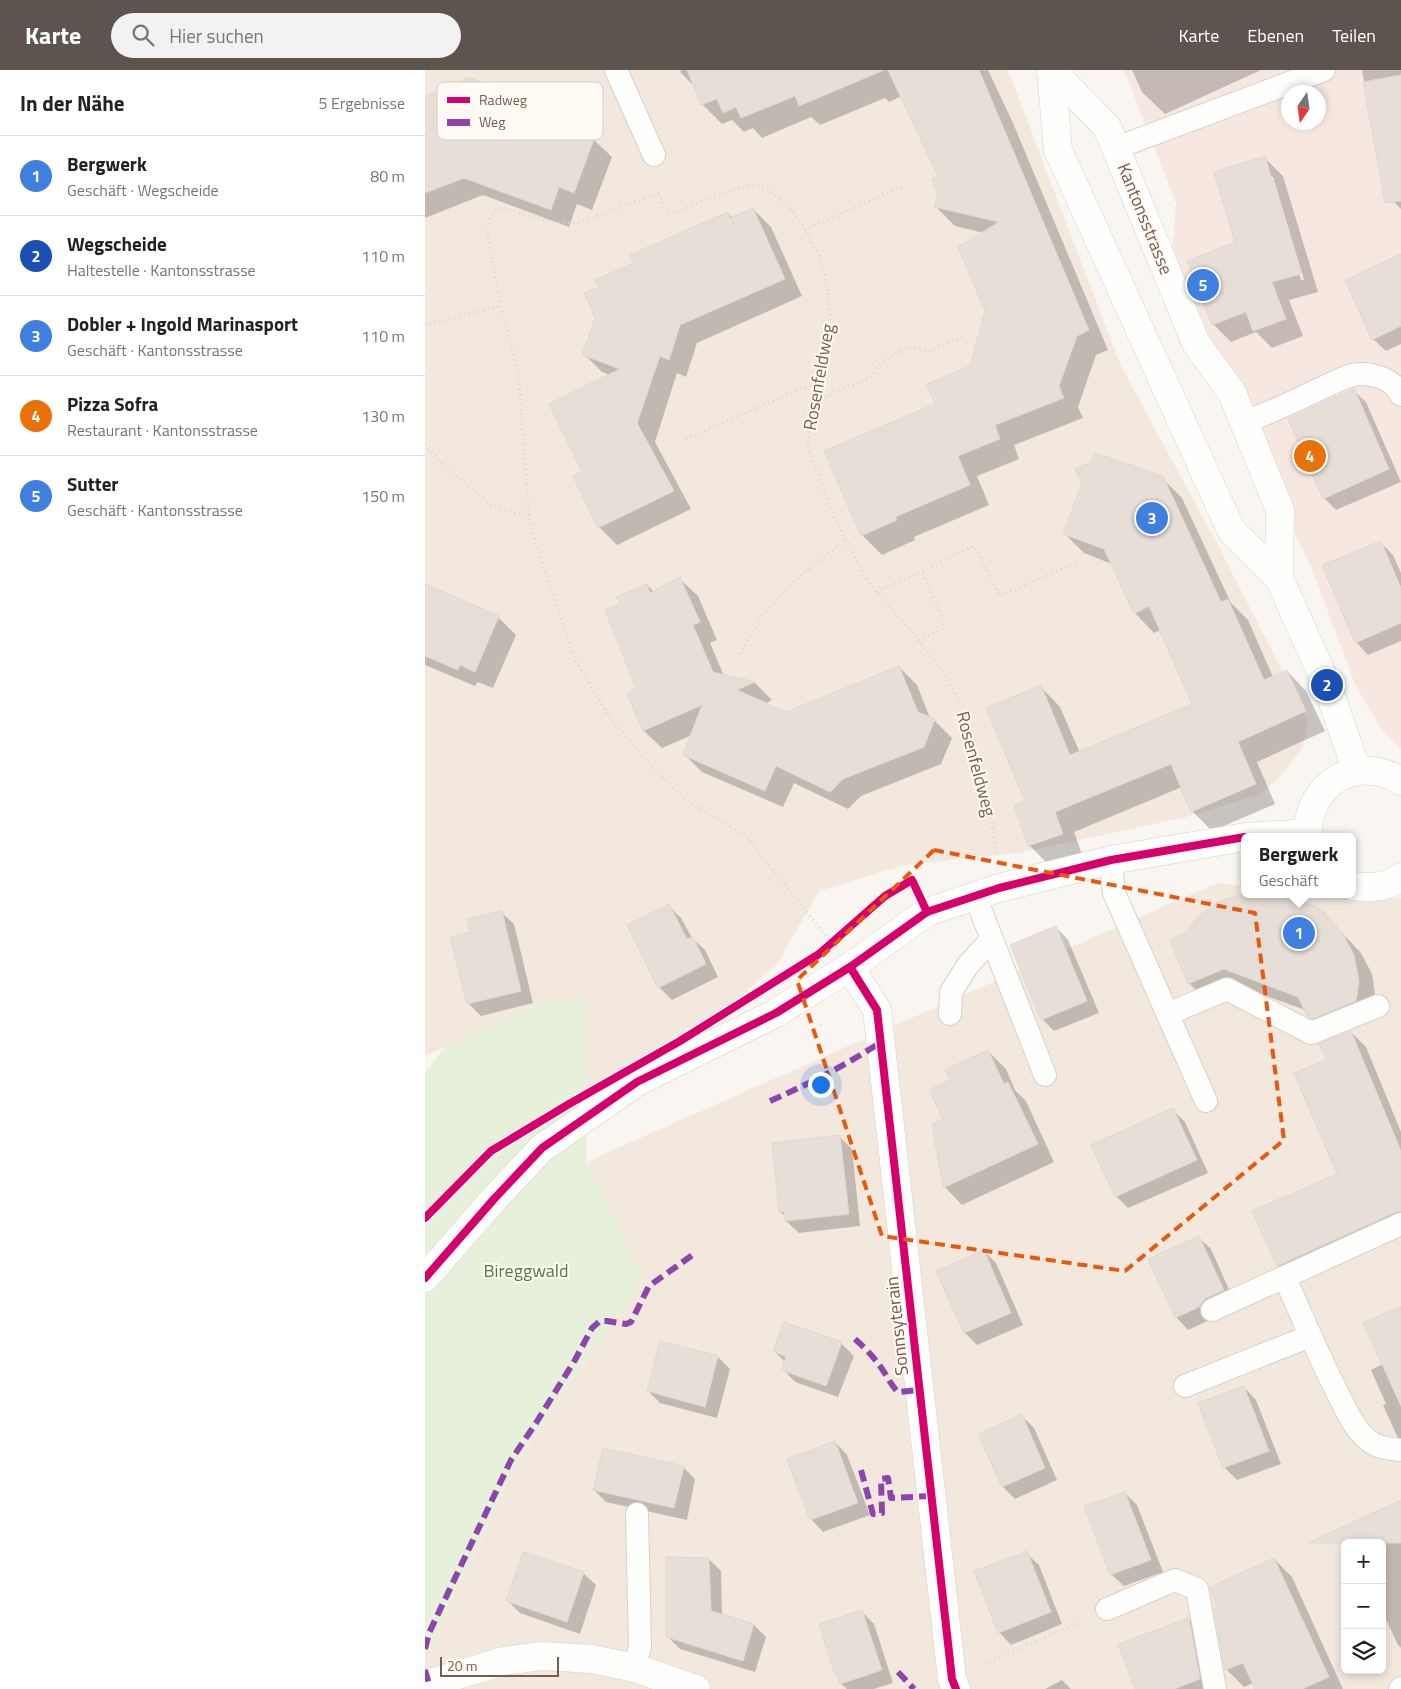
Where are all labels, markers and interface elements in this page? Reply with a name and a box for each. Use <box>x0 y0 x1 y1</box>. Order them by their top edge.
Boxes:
search box <box>111 13 461 58</box>
text: Karte <box>25 17 81 53</box>
icon: search <box>129 21 157 49</box>
text: Hier suchen <box>169 21 264 50</box>
text: Karte <box>1178 22 1219 49</box>
text: Ebenen <box>1247 22 1304 49</box>
text: Teilen <box>1332 22 1376 49</box>
legend <box>437 82 603 140</box>
north arrow <box>1281 85 1326 130</box>
text: In der Nähe <box>20 87 125 119</box>
text: Radweg <box>479 89 527 110</box>
text: 5 Ergebnisse <box>318 91 405 115</box>
text: Weg <box>479 111 505 132</box>
text: Bergwerk <box>67 149 147 178</box>
street label: Kantonsstrasse <box>1111 159 1180 279</box>
text: 1 <box>32 164 40 188</box>
text: 80 m <box>370 164 405 188</box>
text: Geschäft · Wegscheide <box>67 178 219 202</box>
text: Wegscheide <box>67 229 167 258</box>
text: 2 <box>32 244 40 268</box>
text: 110 m <box>361 244 405 268</box>
text: Haltestelle · Kantonsstrasse <box>67 258 256 282</box>
pin: 5 <box>1187 266 1219 304</box>
text: Dobler + Ingold Marinasport <box>67 309 298 338</box>
street label: Rosenfeldweg <box>796 321 841 432</box>
text: 3 <box>32 324 40 348</box>
text: 110 m <box>361 324 405 348</box>
text: Geschäft · Kantonsstrasse <box>67 338 243 362</box>
text: Pizza Sofra <box>67 389 158 418</box>
text: 4 <box>32 404 40 428</box>
text: 130 m <box>361 404 405 428</box>
text: Restaurant · Kantonsstrasse <box>67 418 258 442</box>
pin: 4 <box>1294 437 1326 475</box>
text: Sutter <box>67 469 118 498</box>
text: 5 <box>32 484 40 508</box>
text: 150 m <box>361 484 405 508</box>
text: Geschäft · Kantonsstrasse <box>67 498 243 522</box>
pin: 3 <box>1136 499 1168 537</box>
pin: 2 <box>1311 666 1343 704</box>
street label: Rosenfeldweg <box>949 708 1004 820</box>
popup <box>1241 833 1356 898</box>
text: Bergwerk <box>1259 839 1338 868</box>
text: Geschäft <box>1259 868 1319 892</box>
pin: 1 <box>1283 914 1315 952</box>
your location <box>808 1072 834 1098</box>
park label: Bireggwald <box>484 1257 569 1284</box>
street label: Sonnsyterain <box>878 1275 915 1377</box>
map controls <box>1341 1539 1386 1674</box>
button: + <box>1341 1539 1386 1584</box>
button: − <box>1341 1584 1386 1629</box>
button: layers <box>1341 1629 1386 1674</box>
scale bar <box>440 1654 559 1677</box>
text: 20 m <box>447 1655 477 1676</box>

